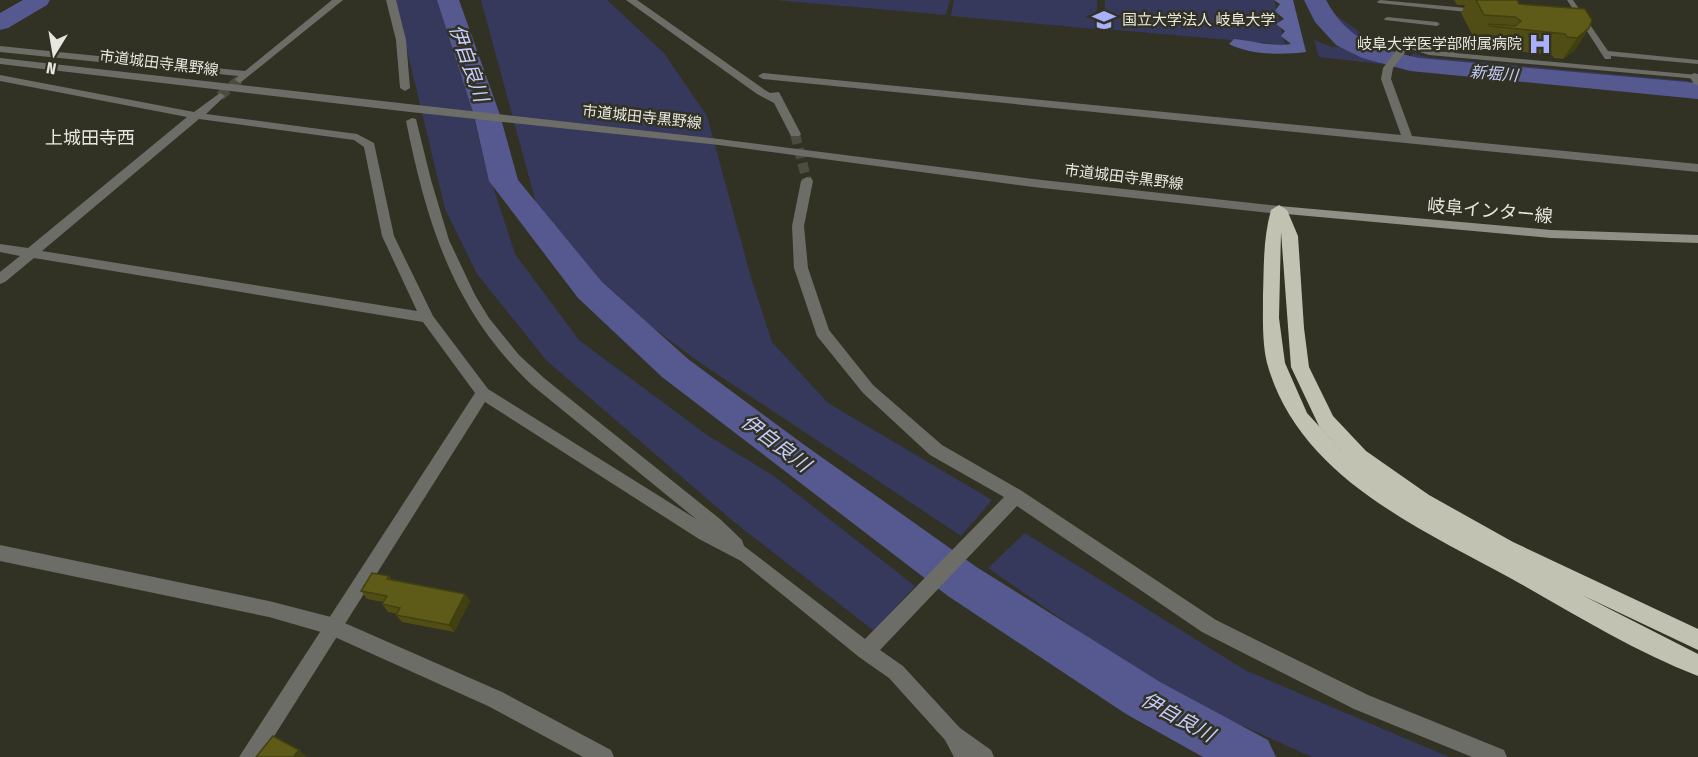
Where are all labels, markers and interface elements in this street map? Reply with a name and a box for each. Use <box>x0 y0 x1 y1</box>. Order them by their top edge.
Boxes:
school or university icon: 国立大学法人 岐阜大学 <box>1091 7 1117 33</box>
place label: 国立大学法人 岐阜大学 <box>1122 11 1276 29</box>
water label: 伊自良川 <box>445 21 494 107</box>
north arrow <box>24 24 84 84</box>
hospital icon: 岐阜大学医学部附属病院 <box>1527 31 1553 57</box>
place label: 岐阜大学医学部附属病院 <box>1357 35 1522 53</box>
street label: 市道城田寺黒野線 <box>98 47 220 79</box>
text: N <box>45 58 58 78</box>
water label: 新堀川 <box>1469 62 1521 85</box>
street label: 市道城田寺黒野線 <box>581 102 703 132</box>
district label: 上城田寺西 <box>45 127 135 149</box>
street label: 市道城田寺黒野線 <box>1063 161 1185 193</box>
street label: 岐阜インター線 <box>1426 195 1554 227</box>
water label: 伊自良川 <box>737 409 817 478</box>
water label: 伊自良川 <box>1137 687 1221 748</box>

